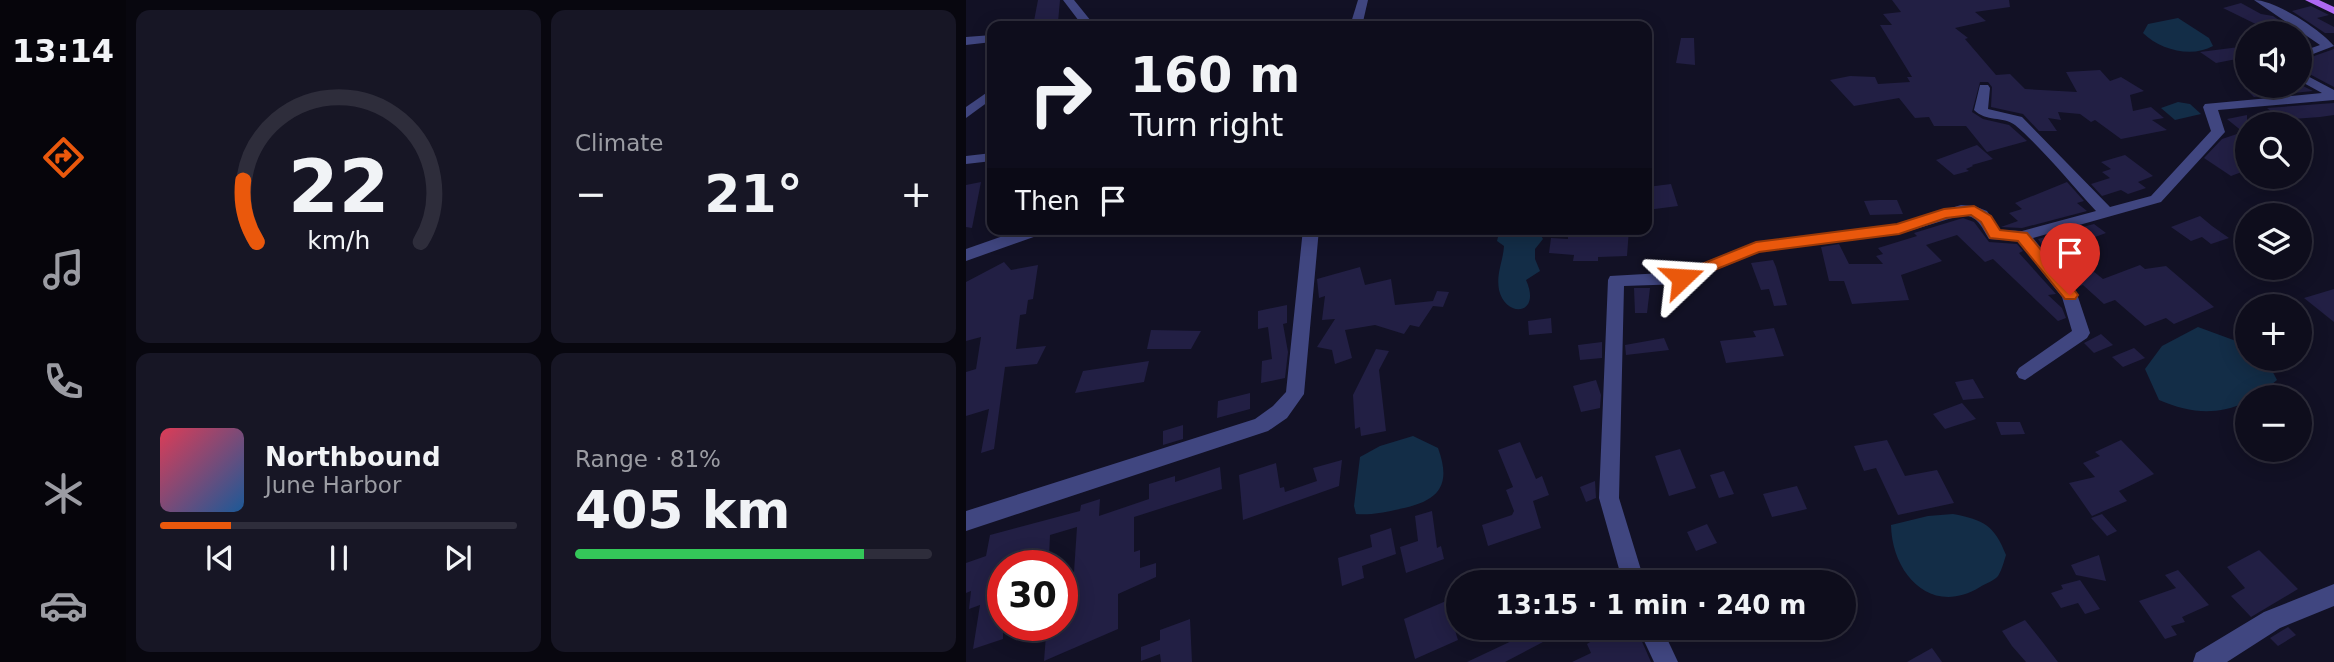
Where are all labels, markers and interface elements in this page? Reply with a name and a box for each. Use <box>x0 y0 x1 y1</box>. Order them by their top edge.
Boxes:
map controls <box>2235 21 2312 462</box>
button: sound <box>2235 21 2312 98</box>
text: 13:14 <box>12 32 114 70</box>
text: 160 m <box>1130 47 1300 104</box>
icon: right <box>1015 49 1106 140</box>
text: Turn right <box>1130 106 1283 144</box>
button: search <box>2235 112 2312 189</box>
text: Climate <box>575 130 664 156</box>
icon: directions <box>39 133 88 182</box>
text: 22 <box>288 145 389 230</box>
text: 21° <box>704 164 803 224</box>
text: − <box>575 172 607 216</box>
text: + <box>900 172 932 216</box>
icon: arrive <box>1094 182 1132 220</box>
text: Then <box>1015 186 1080 216</box>
button: layers <box>2235 203 2312 280</box>
pin <box>2040 223 2100 295</box>
text: km/h <box>307 226 370 255</box>
icon: arrive <box>2051 234 2089 272</box>
position arrow <box>1645 241 1719 315</box>
icon: music <box>39 245 88 294</box>
button: + <box>2235 294 2312 371</box>
icon: phone <box>39 357 88 406</box>
button: − <box>2235 385 2312 462</box>
text: Northbound <box>265 442 441 472</box>
text: Range · 81% <box>575 446 721 472</box>
icon: climate <box>39 469 88 518</box>
text: June Harbor <box>265 472 401 498</box>
text: 405 km <box>575 480 790 540</box>
icon: previous <box>201 539 239 577</box>
icon: pause <box>320 539 358 577</box>
icon: next <box>439 539 477 577</box>
speed limit sign: 30 <box>987 550 1078 641</box>
icon: car <box>39 581 88 630</box>
text: 13:15 · 1 min · 240 m <box>1496 590 1806 620</box>

